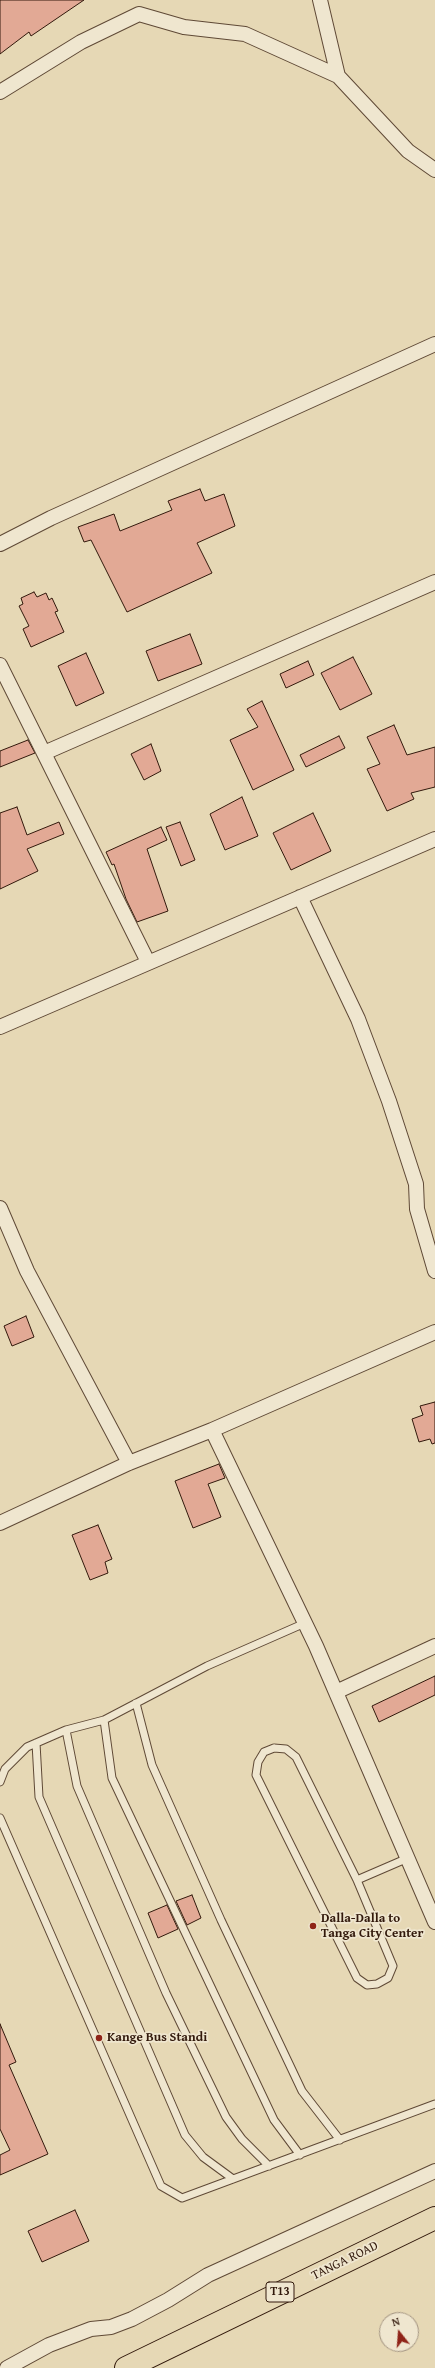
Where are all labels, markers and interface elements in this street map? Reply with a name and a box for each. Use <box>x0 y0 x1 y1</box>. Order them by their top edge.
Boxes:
place label: Dalla-Dalla to Tanga City Center <box>321 1911 423 1942</box>
marker: Dalla-Dalla to Tanga City Center <box>308 1921 318 1931</box>
place label: Kange Bus Standi <box>107 2030 207 2046</box>
marker: Kange Bus Standi <box>94 2033 104 2043</box>
street label: TANGA ROAD <box>309 2238 381 2284</box>
road number: T13 <box>266 2282 294 2302</box>
north arrow <box>379 2312 419 2352</box>
text: N <box>390 2313 402 2330</box>

